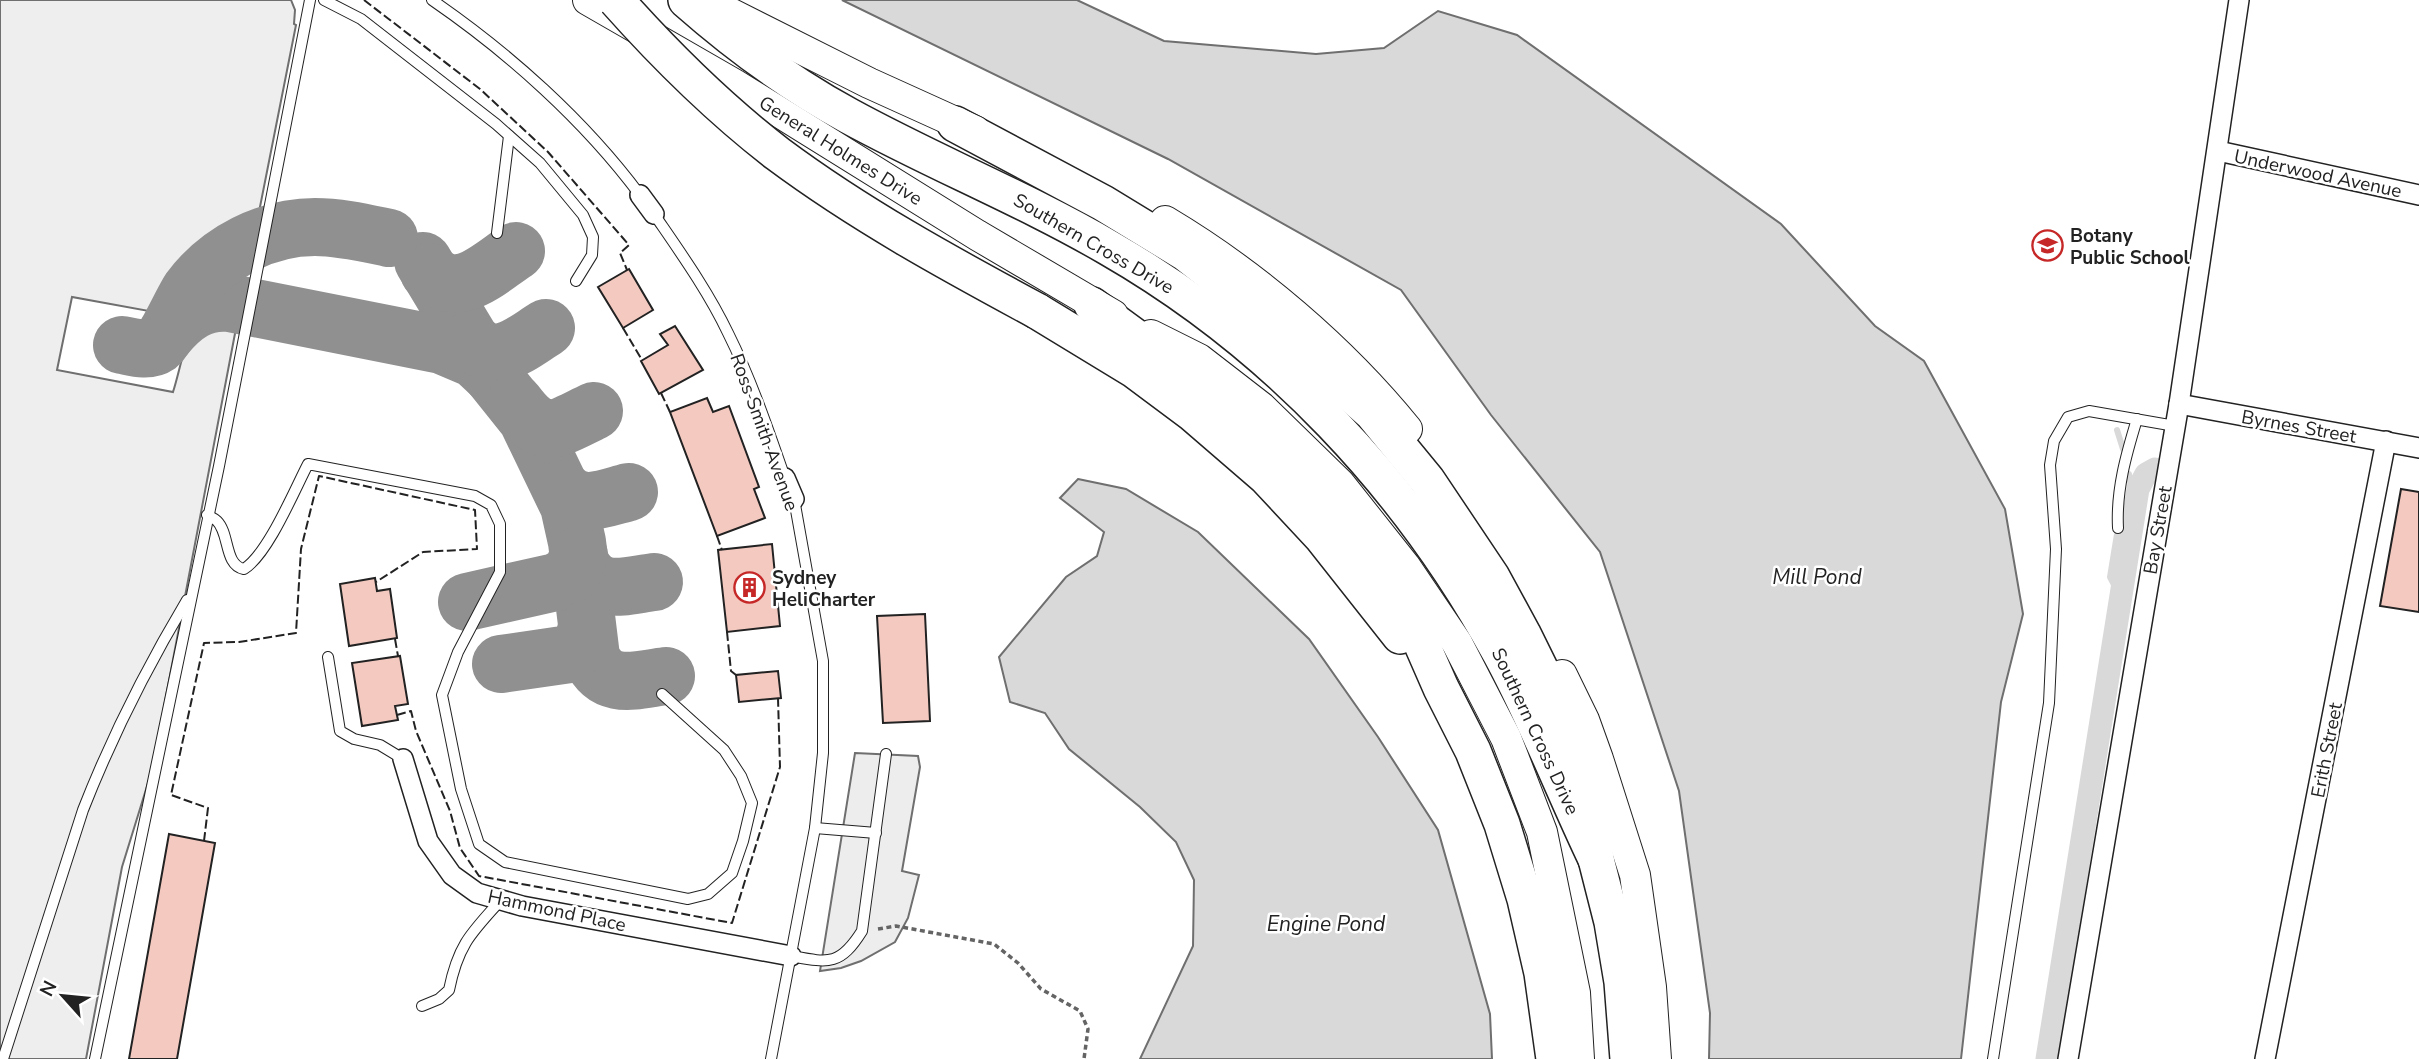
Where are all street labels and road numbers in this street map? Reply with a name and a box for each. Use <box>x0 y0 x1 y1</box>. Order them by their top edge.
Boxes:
street label: General Holmes Drive <box>754 90 927 212</box>
street label: Underwood Avenue <box>2232 144 2404 204</box>
street label: Southern Cross Drive <box>1009 187 1178 300</box>
street label: Ross Smith Avenue <box>724 350 805 515</box>
street label: Byrnes Street <box>2239 404 2359 450</box>
street label: Bay Street <box>2137 484 2179 576</box>
street label: Southern Cross Drive <box>1485 644 1585 819</box>
street label: Erith Street <box>2305 700 2349 800</box>
street label: Hammond Place <box>485 884 628 938</box>

